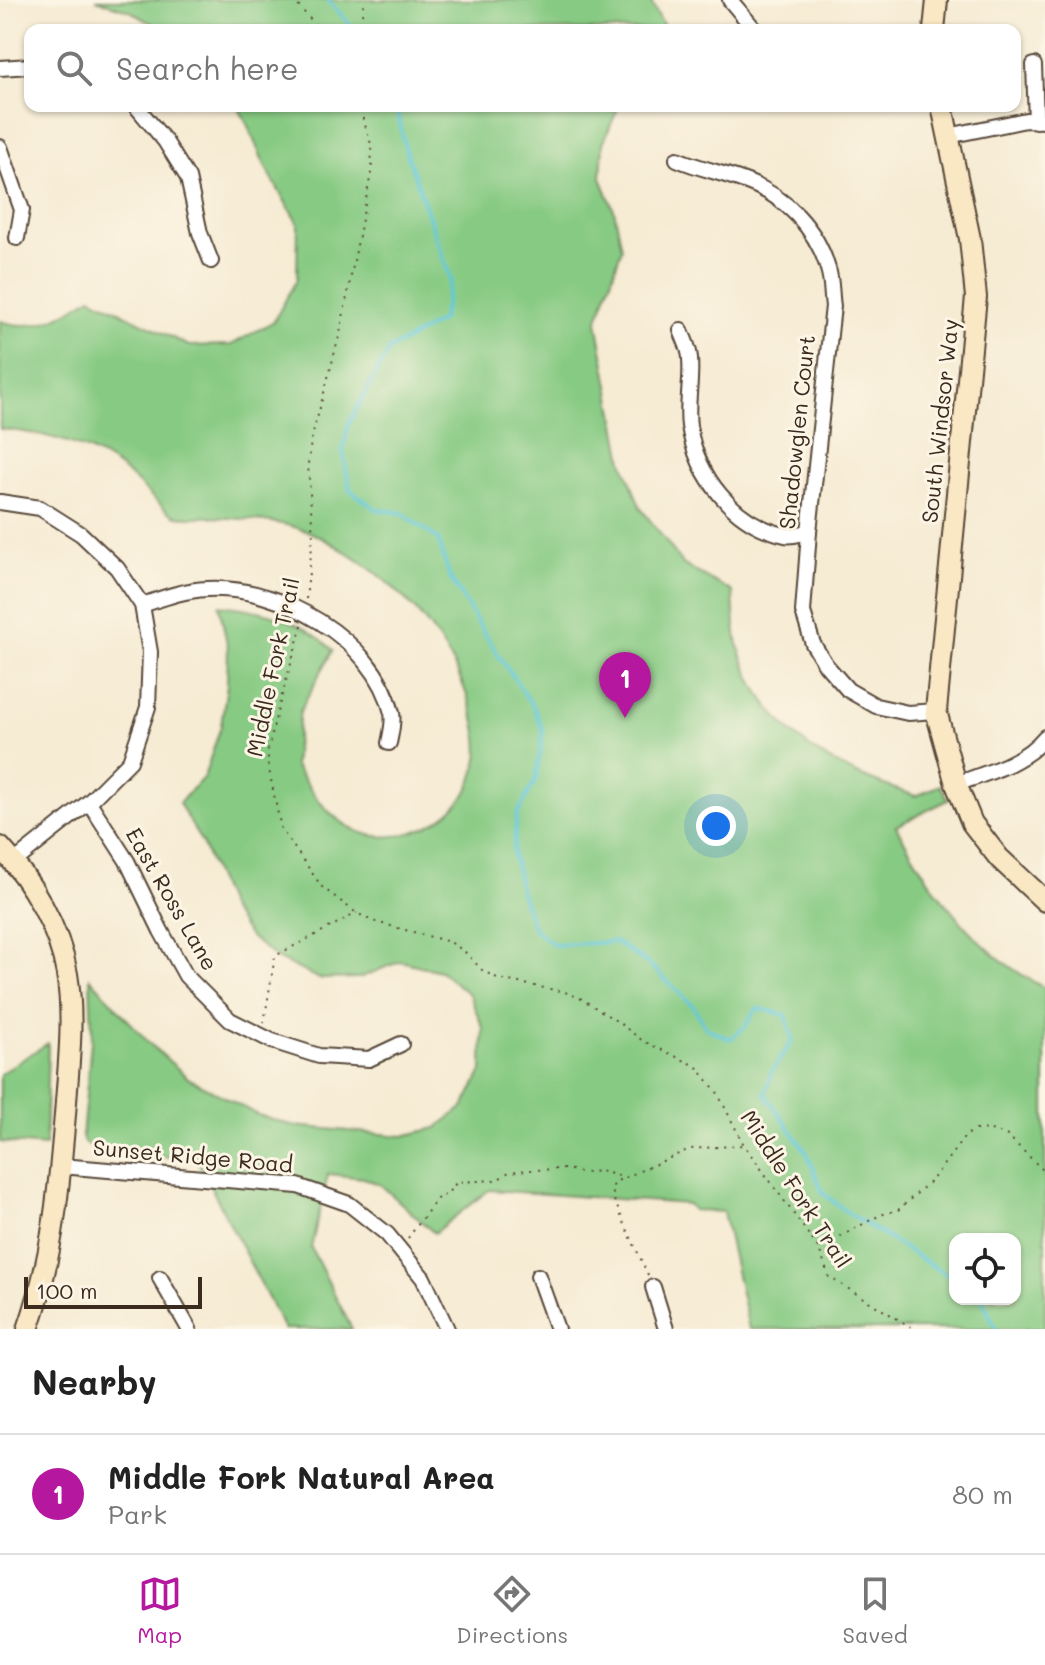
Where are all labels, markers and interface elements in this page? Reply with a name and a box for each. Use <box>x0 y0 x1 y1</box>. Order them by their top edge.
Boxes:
search box <box>24 24 1021 112</box>
icon: search <box>52 46 96 90</box>
text: Search here <box>116 48 299 88</box>
street label: South Windsor Way <box>914 317 965 524</box>
street label: Shadowglen Court <box>772 333 821 531</box>
street label: Middle Fork Trail <box>239 575 306 759</box>
pin: 1 <box>599 652 651 718</box>
your location <box>696 806 736 846</box>
street label: East Ross Lane <box>120 822 225 975</box>
street label: Middle Fork Trail <box>735 1104 858 1273</box>
street label: Sunset Ridge Road <box>92 1132 294 1179</box>
map controls <box>949 1233 1021 1305</box>
button: locate <box>949 1233 1021 1305</box>
scale bar <box>24 1273 202 1309</box>
text: 100 m <box>36 1276 98 1305</box>
text: Nearby <box>32 1359 157 1404</box>
text: Middle Fork Natural Area <box>108 1457 495 1497</box>
text: 1 <box>52 1477 64 1511</box>
text: 80 m <box>952 1477 1013 1511</box>
text: Park <box>108 1497 167 1531</box>
tab: Map <box>137 1572 182 1649</box>
tab: Directions <box>456 1572 568 1649</box>
tab: Saved <box>843 1572 908 1649</box>

